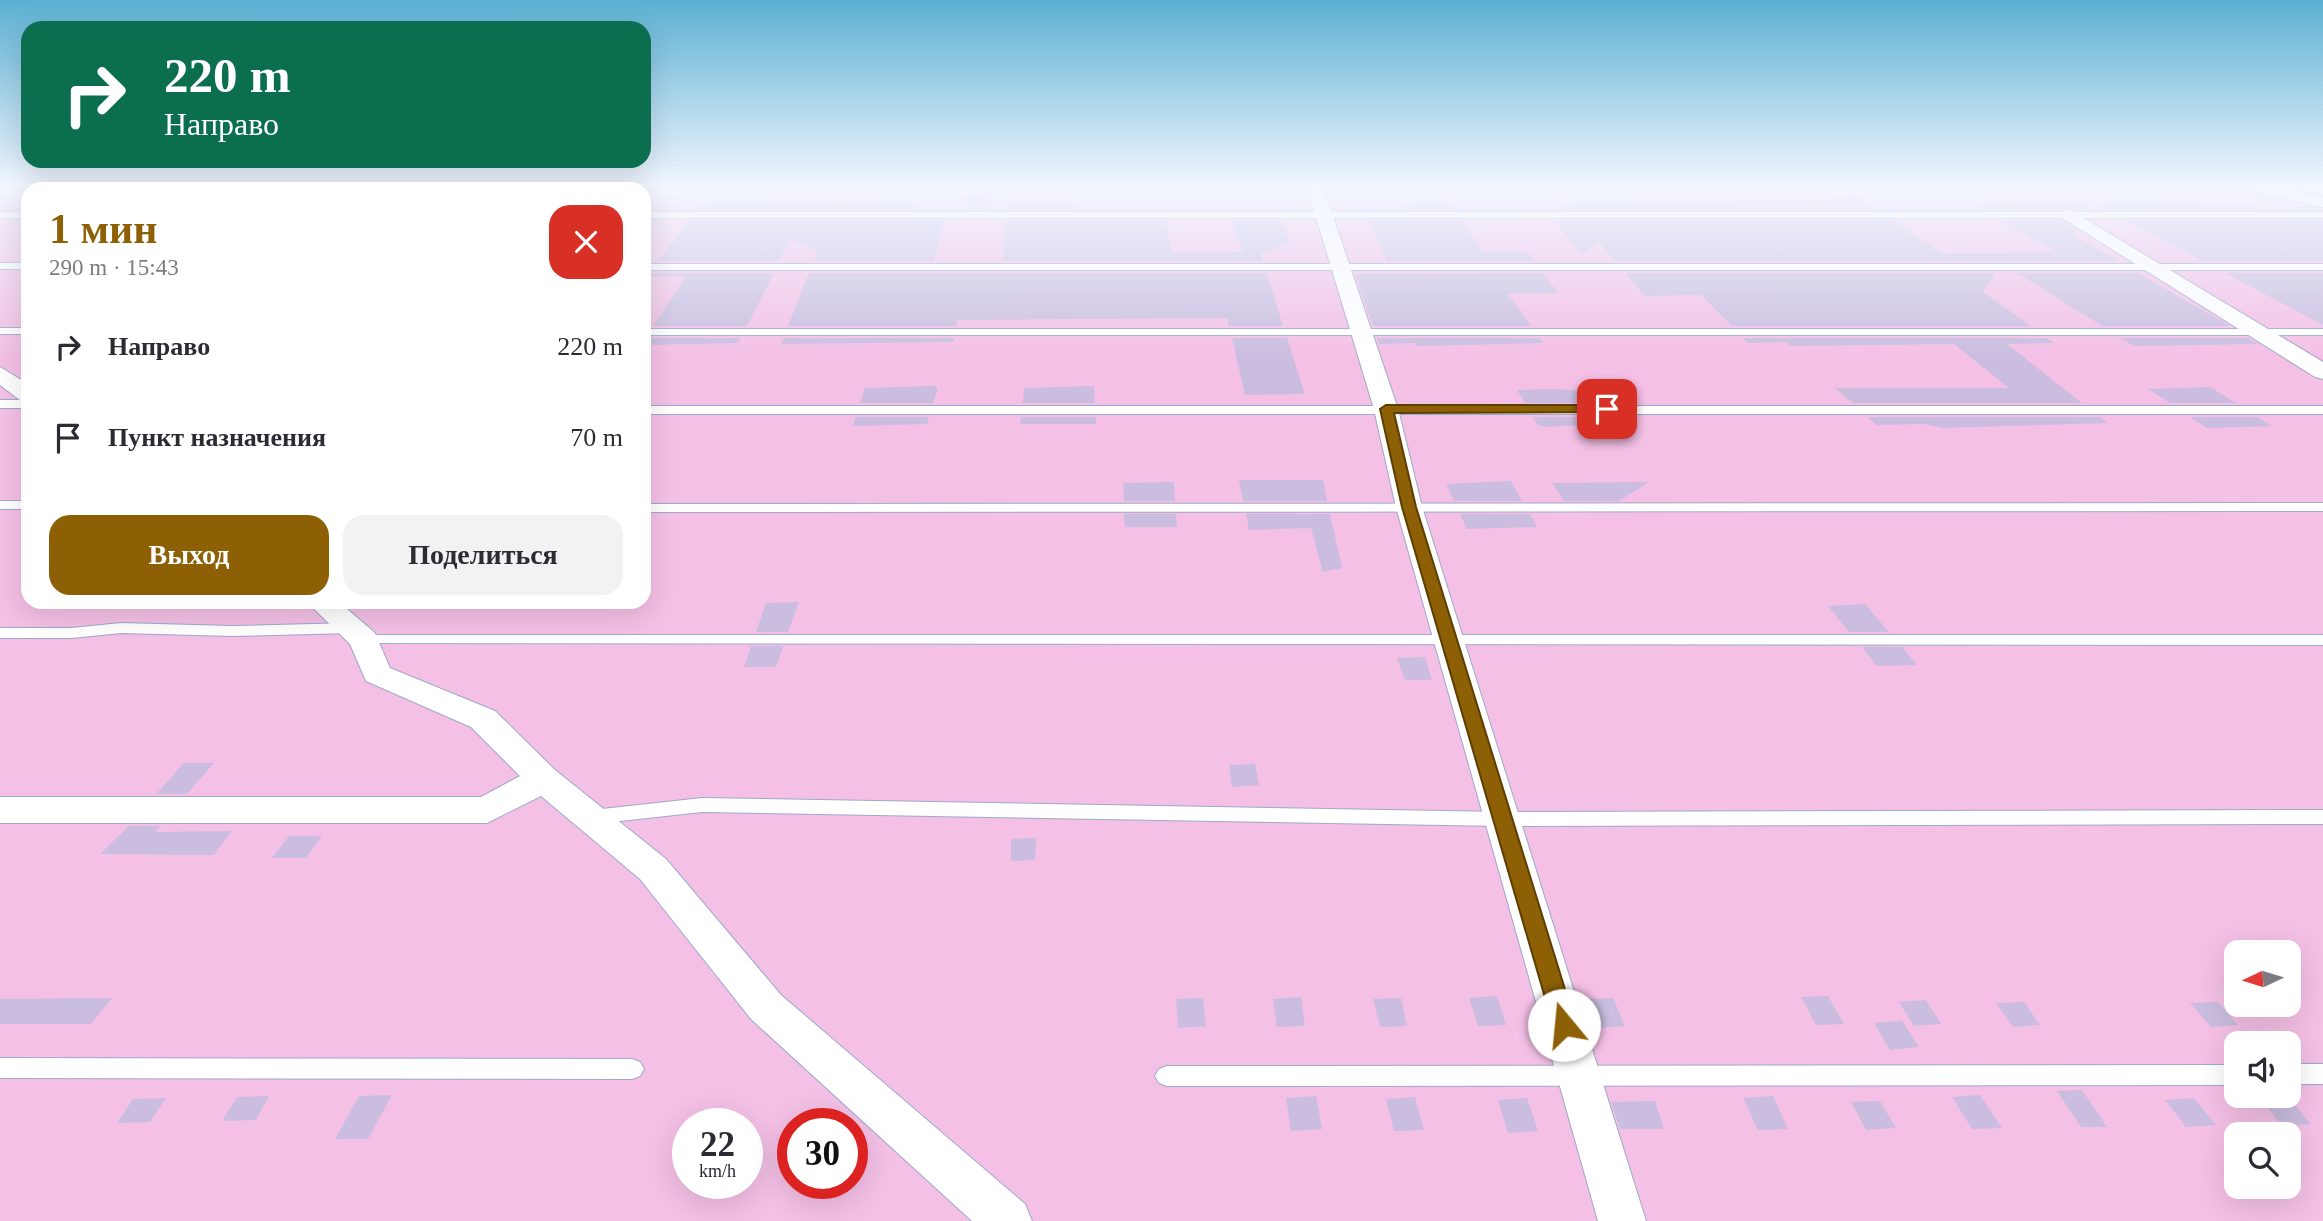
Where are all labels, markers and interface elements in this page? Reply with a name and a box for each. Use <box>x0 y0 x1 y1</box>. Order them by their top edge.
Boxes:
text: 220 m <box>164 48 291 103</box>
icon: right <box>49 49 140 140</box>
text: Направо <box>164 106 279 142</box>
button: close <box>549 205 623 279</box>
text: 1 мин <box>49 206 158 252</box>
text: 290 m · 15:43 <box>49 255 179 280</box>
icon: right <box>49 328 87 366</box>
text: Направо <box>108 332 210 361</box>
text: 220 m <box>557 332 623 361</box>
pin <box>1577 379 1637 439</box>
icon: arrive <box>1588 390 1626 428</box>
icon: arrive <box>49 419 87 457</box>
text: Пункт назначения <box>108 423 326 452</box>
text: 70 m <box>570 423 623 452</box>
button: Выход <box>49 515 329 595</box>
button: Поделиться <box>343 515 623 595</box>
north arrow <box>2224 940 2301 1017</box>
map controls <box>2224 940 2301 1199</box>
position arrow <box>1527 988 1601 1062</box>
button: sound <box>2224 1031 2301 1108</box>
speed limit sign: 30 <box>777 1108 868 1199</box>
button: search <box>2224 1122 2301 1199</box>
text: 22 <box>700 1125 735 1164</box>
text: km/h <box>699 1161 736 1181</box>

